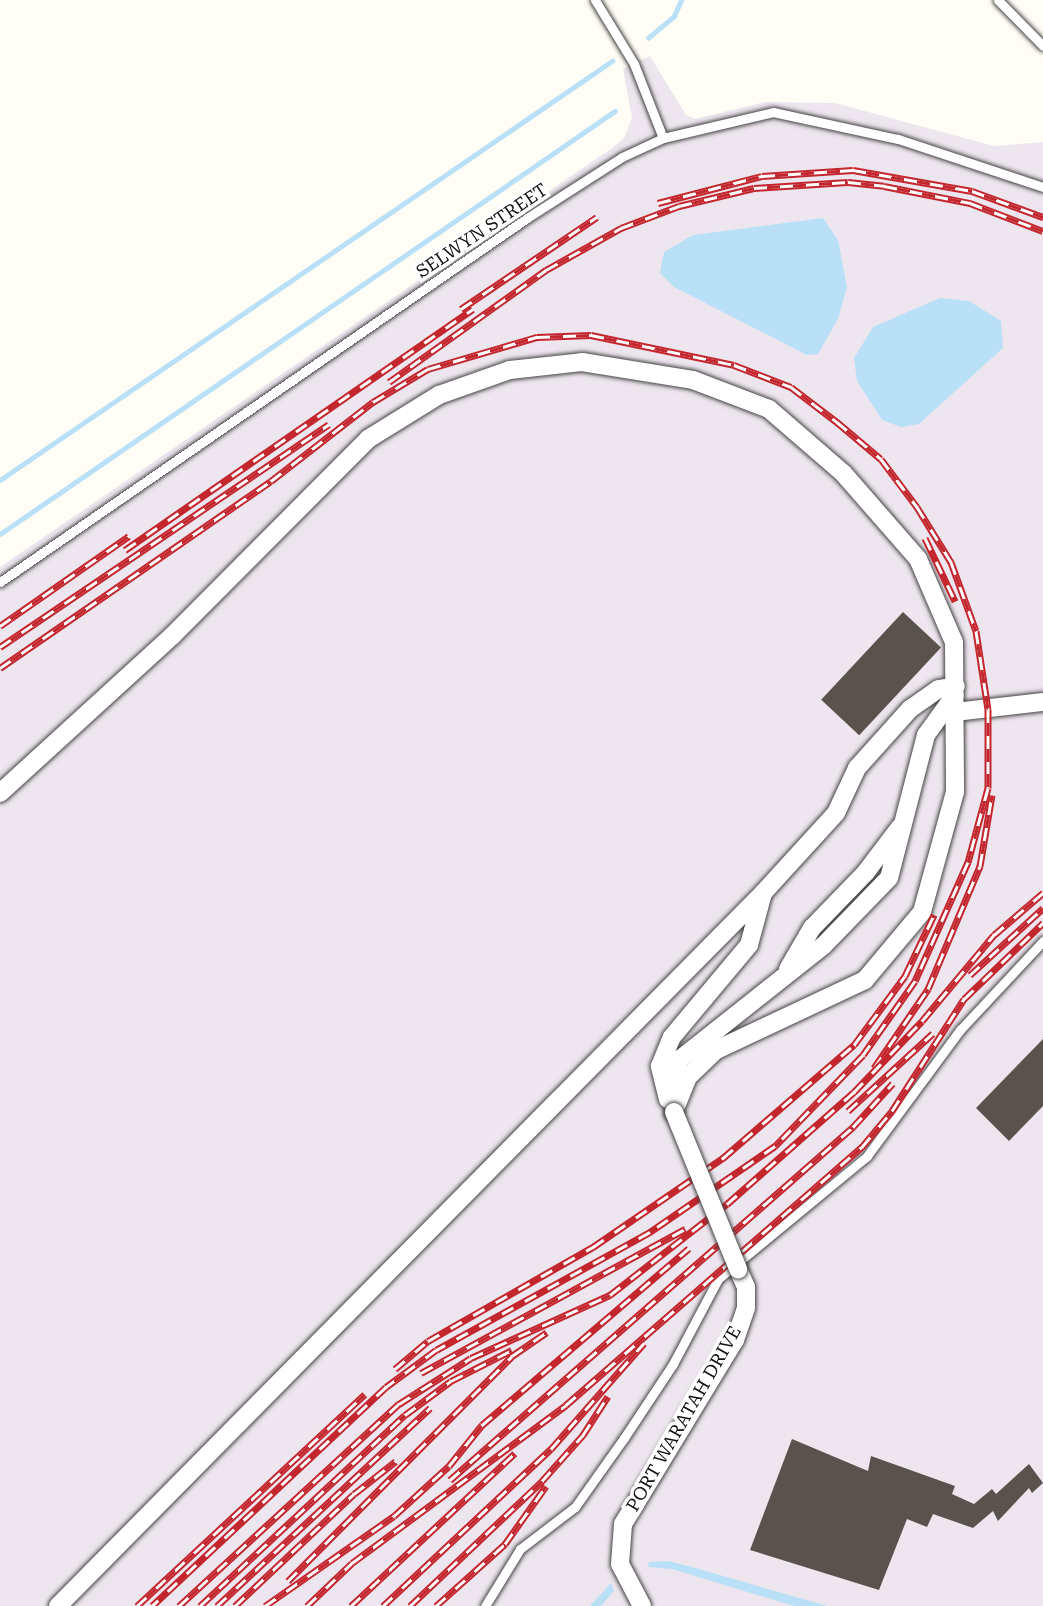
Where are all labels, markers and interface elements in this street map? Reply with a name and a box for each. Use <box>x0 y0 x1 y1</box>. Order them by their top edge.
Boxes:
street label: SELWYN STREET <box>412 179 552 283</box>
street label: PORT WARATAH DRIVE <box>622 1322 746 1516</box>

